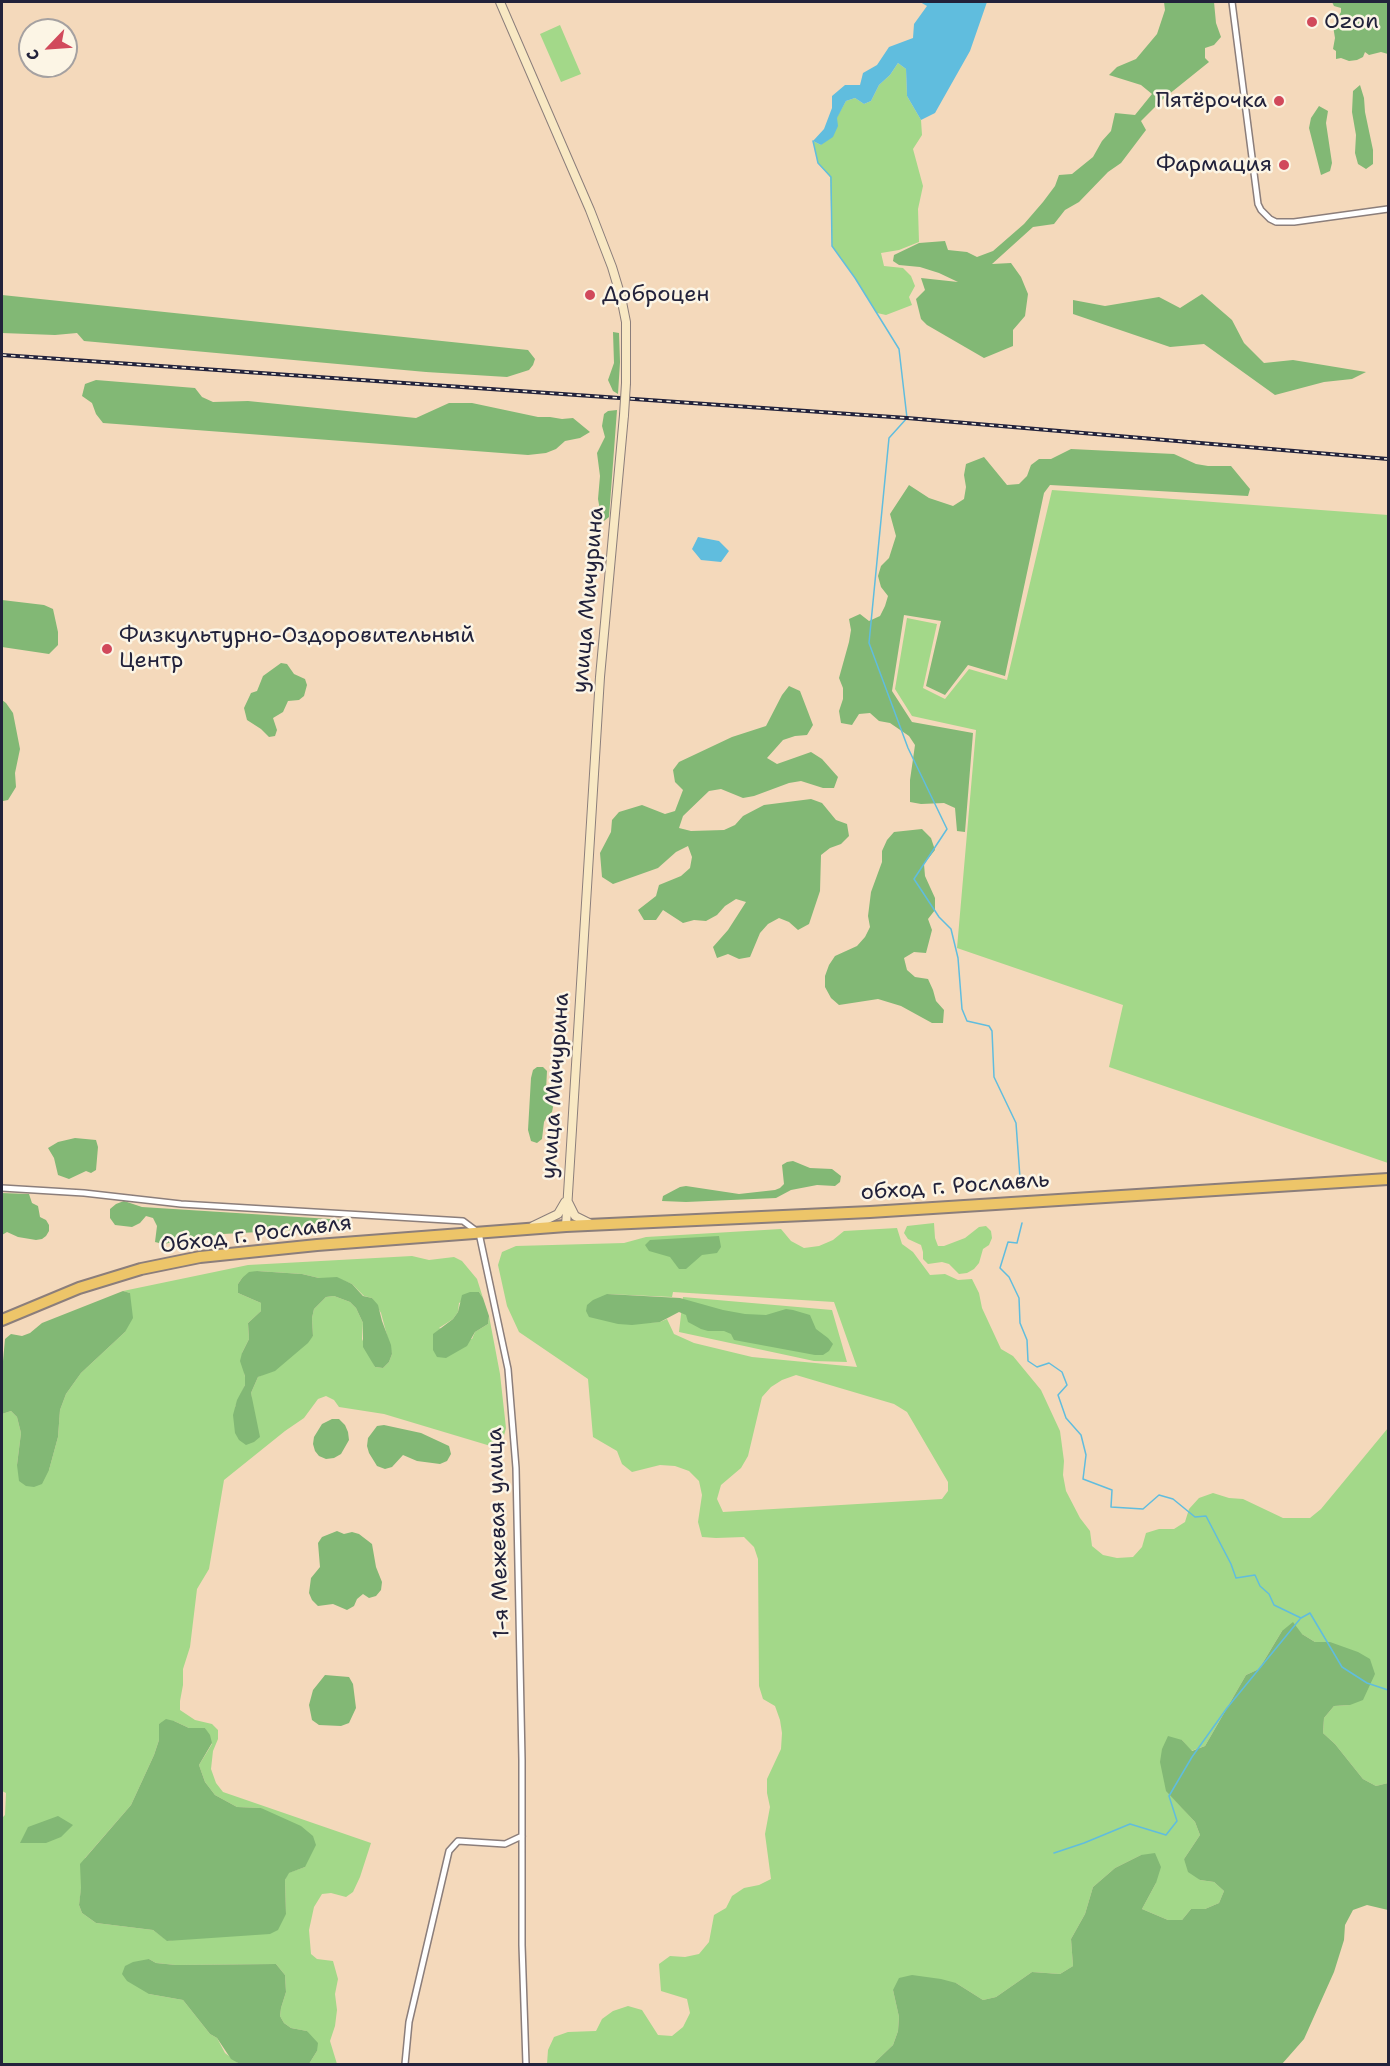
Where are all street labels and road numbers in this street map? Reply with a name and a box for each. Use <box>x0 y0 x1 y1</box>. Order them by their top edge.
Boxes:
street label: улица Мичурина <box>568 506 610 694</box>
street label: улица Мичурина <box>536 992 576 1180</box>
street label: обход г. Рославль <box>860 1167 1050 1207</box>
street label: Обход г. Рославля <box>159 1210 353 1260</box>
street label: 1-я Межевая улица <box>482 1427 516 1639</box>

